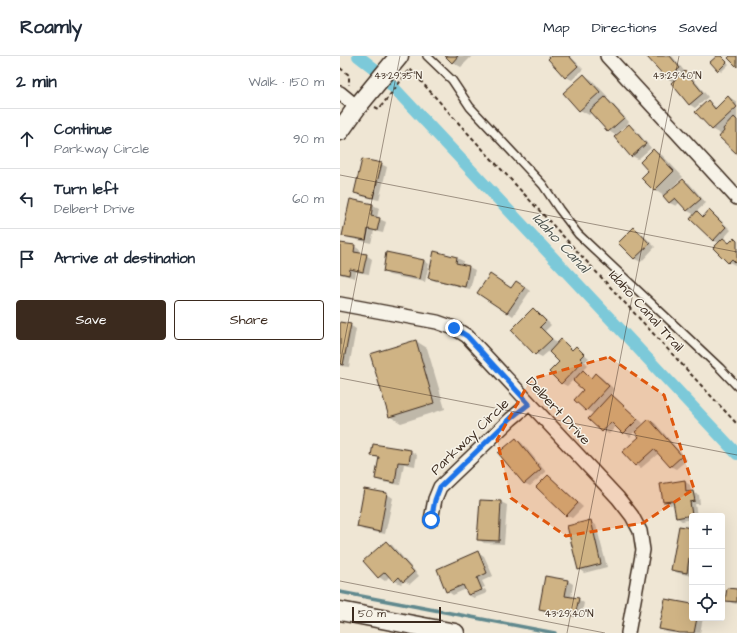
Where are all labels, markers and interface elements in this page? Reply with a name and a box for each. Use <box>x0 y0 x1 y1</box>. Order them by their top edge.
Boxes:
text: Roamly <box>20 14 82 41</box>
text: Map <box>543 18 570 38</box>
text: Directions <box>592 18 657 38</box>
text: Saved <box>679 18 717 38</box>
text: 43°29'35"N <box>374 69 422 83</box>
text: 43°29'40"N <box>653 69 701 83</box>
text: 2 min <box>16 70 57 94</box>
text: Walk · 150 m <box>249 73 324 91</box>
text: Continue <box>54 119 112 140</box>
icon: ahead <box>16 128 38 150</box>
text: 90 m <box>293 130 324 148</box>
text: Parkway Circle <box>54 140 149 158</box>
text: Turn left <box>54 179 118 200</box>
icon: left <box>16 188 38 210</box>
text: 60 m <box>292 190 324 208</box>
text: Delbert Drive <box>54 200 135 218</box>
water label: Idaho Canal <box>528 208 595 279</box>
icon: arrive <box>16 248 38 270</box>
text: Arrive at destination <box>54 248 195 269</box>
street label: Idaho Canal Trail <box>604 266 688 356</box>
button: Save <box>16 300 166 340</box>
button: Share <box>174 300 324 340</box>
route end <box>445 319 463 337</box>
street label: Delbert Drive <box>521 372 595 450</box>
street label: Parkway Circle <box>426 394 514 480</box>
route start <box>422 511 440 529</box>
map controls <box>689 513 725 621</box>
button: + <box>689 513 725 549</box>
button: − <box>689 549 725 585</box>
button: locate <box>689 585 725 621</box>
scale bar <box>352 605 441 624</box>
text: 50 m <box>358 606 386 621</box>
text: 43°29'40"N <box>545 607 593 621</box>

